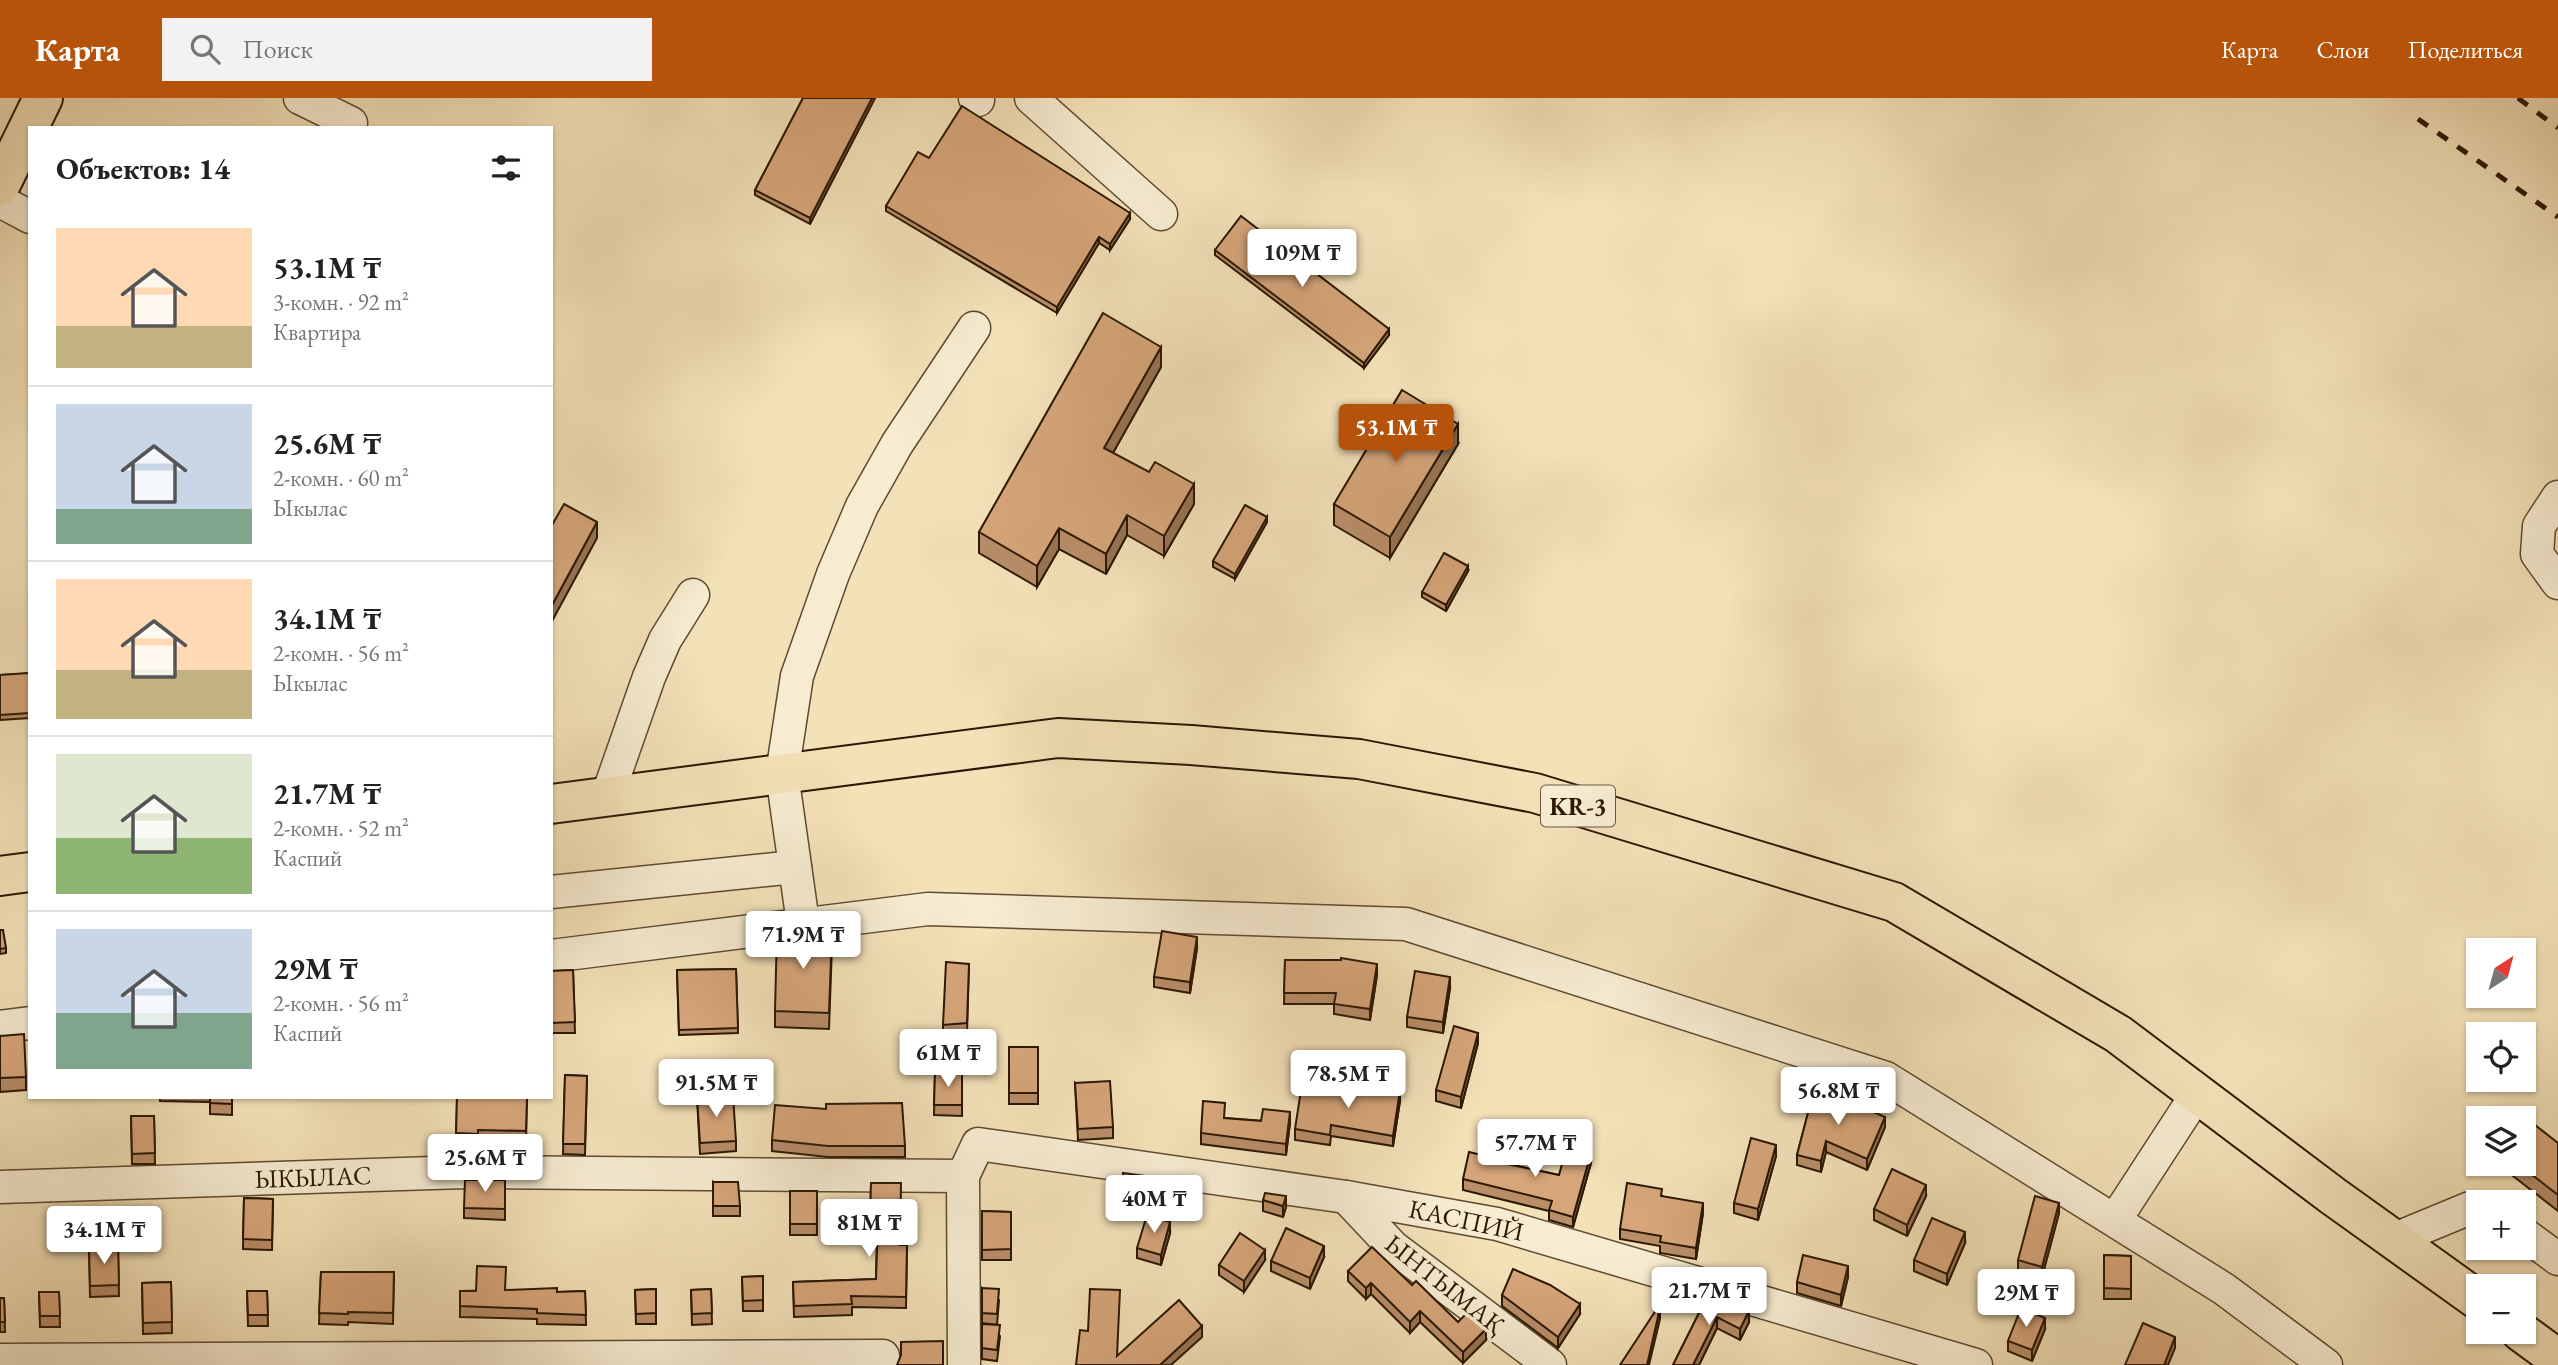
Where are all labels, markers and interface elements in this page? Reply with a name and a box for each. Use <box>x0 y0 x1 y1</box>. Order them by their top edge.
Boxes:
search box <box>162 18 652 81</box>
text: Карта <box>35 28 120 71</box>
icon: search <box>186 30 224 68</box>
text: Поиск <box>242 32 313 66</box>
text: Карта <box>2221 34 2278 65</box>
text: Слои <box>2316 34 2370 65</box>
text: Поделиться <box>2408 34 2523 65</box>
text: Объектов: 14 <box>56 149 230 188</box>
icon: filters <box>487 149 525 187</box>
pin: 109M ₸ <box>1245 230 1359 289</box>
text: 109M ₸ <box>1263 237 1341 267</box>
text: 53.1M ₸ <box>273 248 381 287</box>
icon: home <box>112 256 196 340</box>
text: 3-комн. · 92 m² <box>273 287 409 317</box>
text: Квартира <box>273 317 361 347</box>
pin: 53.1M ₸ <box>1331 404 1461 464</box>
text: 53.1M ₸ <box>1355 412 1437 442</box>
text: 25.6M ₸ <box>273 424 381 463</box>
icon: home <box>112 432 196 516</box>
text: 2-комн. · 60 m² <box>273 463 409 493</box>
text: Ыкылас <box>273 493 348 523</box>
text: 34.1M ₸ <box>273 599 381 638</box>
icon: home <box>112 607 196 691</box>
text: 2-комн. · 56 m² <box>273 638 409 668</box>
text: Ыкылас <box>273 668 348 698</box>
text: 21.7M ₸ <box>273 774 381 813</box>
icon: home <box>112 782 196 866</box>
road number: KR-3 <box>1541 786 1615 826</box>
text: 2-комн. · 52 m² <box>273 813 409 843</box>
text: Каспий <box>273 843 342 873</box>
pin: 71.9M ₸ <box>738 912 868 971</box>
text: 71.9M ₸ <box>762 919 844 949</box>
north arrow <box>2466 938 2536 1008</box>
map controls <box>2466 938 2536 1344</box>
text: 29M ₸ <box>273 949 358 988</box>
icon: home <box>112 957 196 1041</box>
text: 2-комн. · 56 m² <box>273 988 409 1018</box>
text: Каспий <box>273 1018 342 1048</box>
button: locate <box>2466 1022 2536 1092</box>
pin: 61M ₸ <box>899 1030 997 1089</box>
text: 61M ₸ <box>916 1037 980 1067</box>
pin: 78.5M ₸ <box>1283 1051 1413 1110</box>
text: 78.5M ₸ <box>1307 1058 1389 1088</box>
pin: 91.5M ₸ <box>651 1060 781 1119</box>
text: 91.5M ₸ <box>675 1067 757 1097</box>
pin: 56.8M ₸ <box>1773 1068 1903 1127</box>
text: 56.8M ₸ <box>1797 1075 1879 1105</box>
button: layers <box>2466 1106 2536 1176</box>
pin: 57.7M ₸ <box>1470 1119 1600 1179</box>
text: 57.7M ₸ <box>1494 1127 1576 1157</box>
pin: 25.6M ₸ <box>420 1134 550 1194</box>
text: 25.6M ₸ <box>444 1142 526 1172</box>
street label: ЫКЫЛАС <box>254 1158 372 1196</box>
pin: 40M ₸ <box>1105 1176 1203 1235</box>
text: 40M ₸ <box>1122 1183 1186 1213</box>
button: + <box>2466 1190 2536 1260</box>
street label: КАСПИЙ <box>1406 1191 1526 1249</box>
pin: 81M ₸ <box>820 1200 918 1259</box>
pin: 34.1M ₸ <box>39 1206 169 1266</box>
text: 81M ₸ <box>837 1207 901 1237</box>
text: 34.1M ₸ <box>63 1214 145 1244</box>
street label: ЫНТЫМАҚ <box>1378 1227 1512 1342</box>
pin: 21.7M ₸ <box>1644 1268 1774 1327</box>
pin: 29M ₸ <box>1977 1270 2075 1329</box>
button: − <box>2466 1274 2536 1344</box>
text: 21.7M ₸ <box>1668 1275 1750 1305</box>
text: 29M ₸ <box>1994 1277 2058 1307</box>

